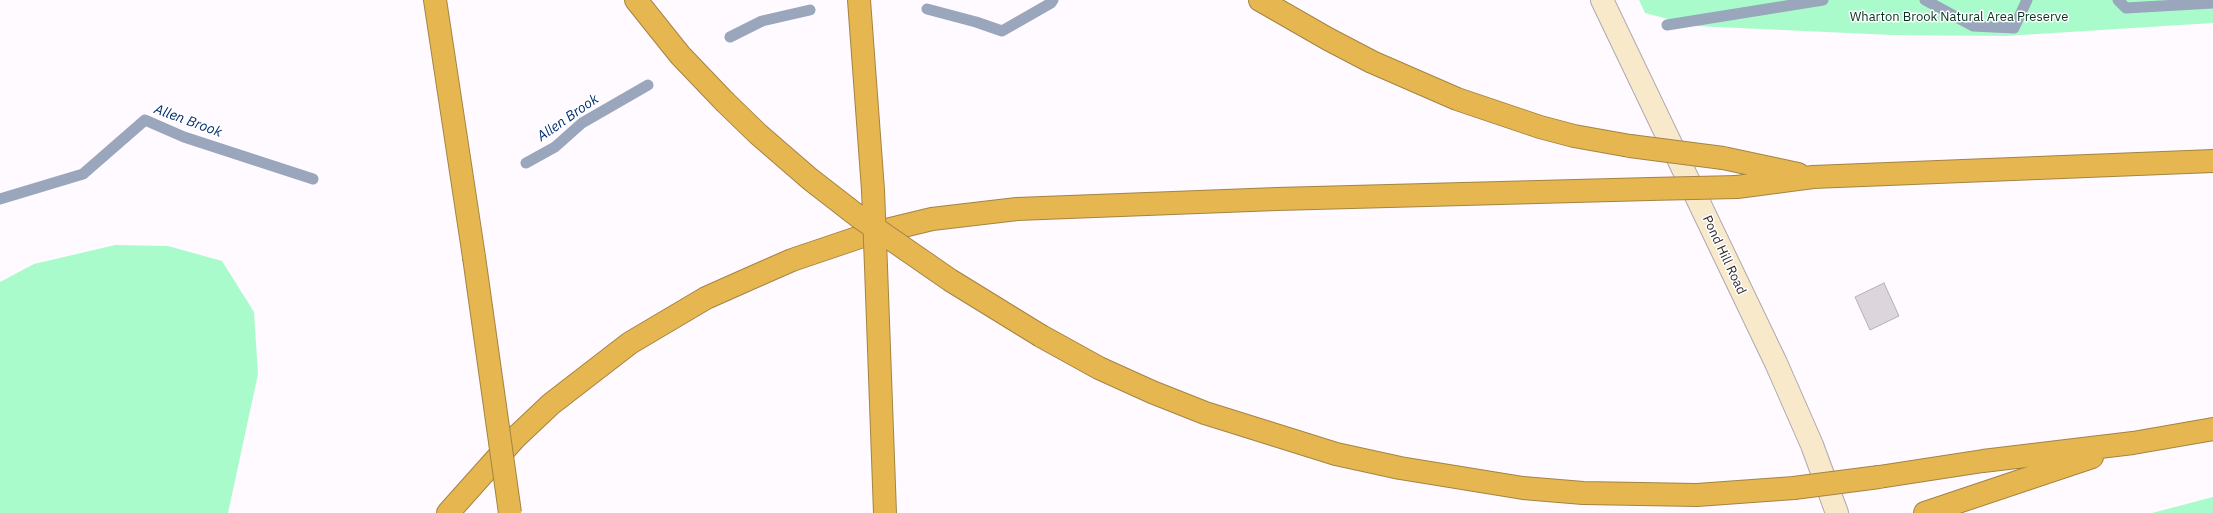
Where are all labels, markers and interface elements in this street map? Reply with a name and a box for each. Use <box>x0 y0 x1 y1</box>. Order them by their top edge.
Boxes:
park label: Wharton Brook Natural Area Preserve <box>1850 9 2068 25</box>
water label: Allen Brook <box>534 91 602 145</box>
water label: Allen Brook <box>152 101 224 141</box>
street label: Pond Hill Road <box>1699 213 1749 297</box>

